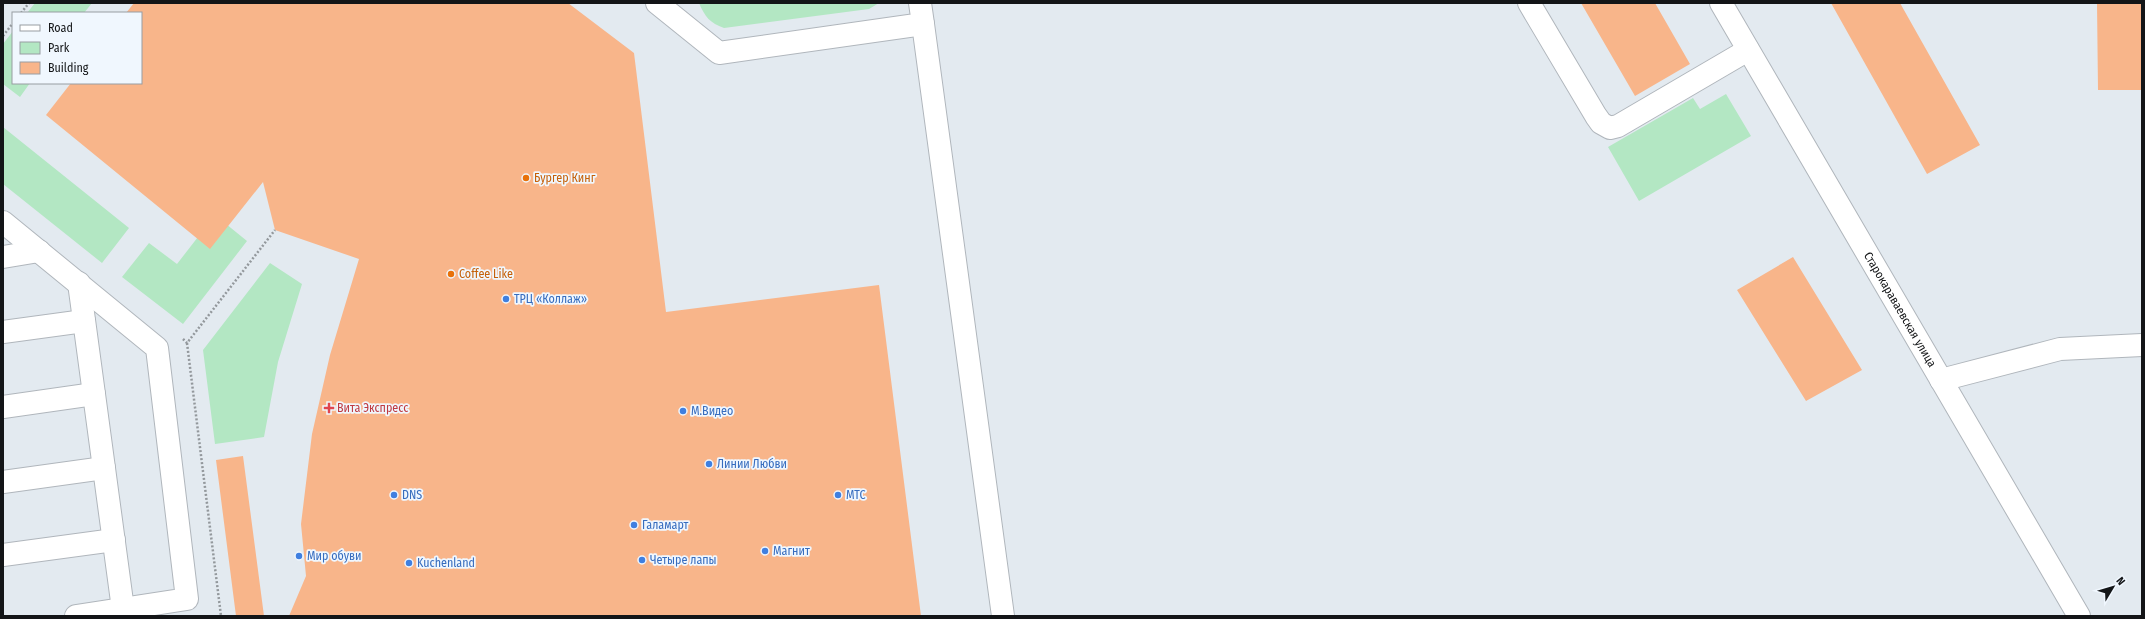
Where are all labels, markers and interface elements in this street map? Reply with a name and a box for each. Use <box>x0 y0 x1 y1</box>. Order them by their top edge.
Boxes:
legend <box>12 12 142 84</box>
text: Road <box>48 21 73 35</box>
text: Park <box>48 41 70 55</box>
text: Building <box>48 61 89 75</box>
place label: Бургер Кинг <box>534 171 596 185</box>
marker: Бургер Кинг <box>521 173 531 183</box>
street label: Старокараваевская улица <box>1861 249 1939 370</box>
place label: Coffee Like <box>459 267 513 281</box>
marker: Coffee Like <box>446 269 456 279</box>
place label: ТРЦ «Коллаж» <box>514 292 587 306</box>
marker: ТРЦ «Коллаж» <box>501 294 511 304</box>
place label: Вита Экспресс <box>337 401 408 415</box>
marker: Вита Экспресс <box>324 403 334 413</box>
place label: М.Видео <box>691 404 733 418</box>
marker: М.Видео <box>678 406 688 416</box>
place label: Линии Любви <box>717 457 787 471</box>
marker: Линии Любви <box>704 459 714 469</box>
place label: DNS <box>402 488 422 502</box>
place label: МТС <box>846 488 866 502</box>
marker: DNS <box>389 490 399 500</box>
marker: МТС <box>833 490 843 500</box>
place label: Галамарт <box>642 518 689 532</box>
marker: Галамарт <box>629 520 639 530</box>
place label: Магнит <box>773 544 810 558</box>
marker: Магнит <box>760 546 770 556</box>
place label: Мир обуви <box>307 549 362 563</box>
marker: Мир обуви <box>294 551 304 561</box>
place label: Четыре лапы <box>650 553 717 567</box>
marker: Четыре лапы <box>637 555 647 565</box>
place label: Kuchenland <box>417 556 475 570</box>
marker: Kuchenland <box>404 558 414 568</box>
north arrow <box>2093 567 2133 607</box>
text: N <box>2113 575 2128 588</box>

